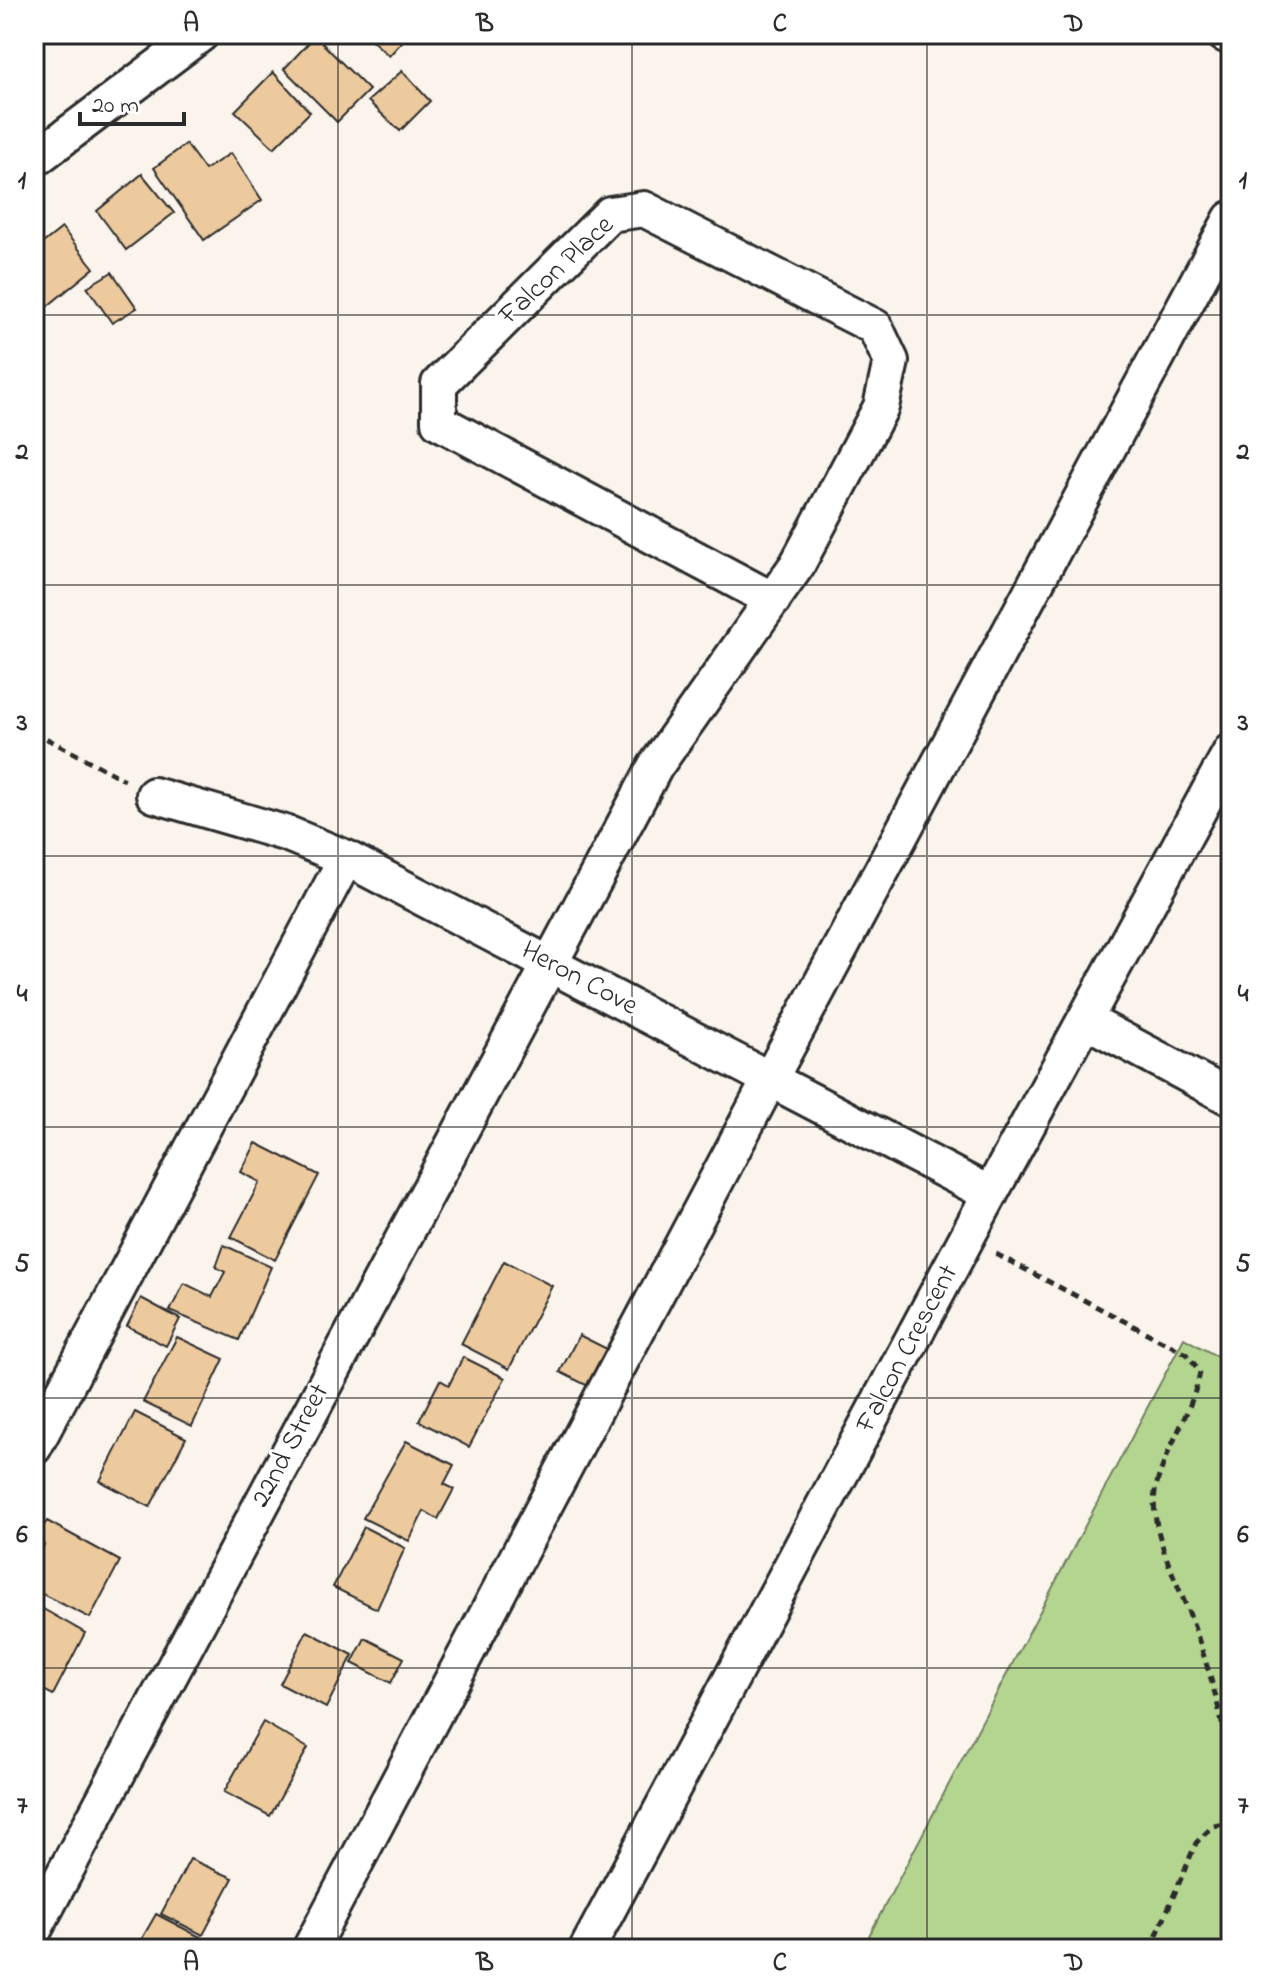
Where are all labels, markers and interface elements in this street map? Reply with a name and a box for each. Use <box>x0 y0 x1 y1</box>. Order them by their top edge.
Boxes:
text: A <box>183 6 199 44</box>
text: B <box>475 6 494 44</box>
text: C <box>773 6 787 44</box>
text: D <box>1063 6 1084 44</box>
scale bar <box>80 76 184 126</box>
text: 20 m <box>92 89 139 124</box>
text: 1 <box>18 163 27 201</box>
text: 1 <box>1239 163 1248 201</box>
street label: Falcon Place <box>489 206 624 336</box>
text: 2 <box>15 434 29 472</box>
text: 2 <box>1236 434 1250 472</box>
text: 3 <box>16 705 28 743</box>
text: 3 <box>1237 705 1249 743</box>
street label: Heron Cove <box>513 931 645 1027</box>
text: 4 <box>17 976 28 1014</box>
text: 4 <box>1238 976 1249 1014</box>
text: 5 <box>15 1246 30 1284</box>
text: 5 <box>1236 1246 1251 1284</box>
street label: Falcon Crescent <box>846 1258 969 1441</box>
street label: 22nd Street <box>241 1377 341 1515</box>
text: 6 <box>16 1517 28 1555</box>
text: 6 <box>1237 1517 1249 1555</box>
text: 7 <box>17 1788 28 1826</box>
text: 7 <box>1238 1788 1249 1826</box>
text: A <box>183 1945 199 1983</box>
text: B <box>475 1945 494 1983</box>
text: C <box>773 1945 787 1983</box>
text: D <box>1063 1945 1084 1983</box>

